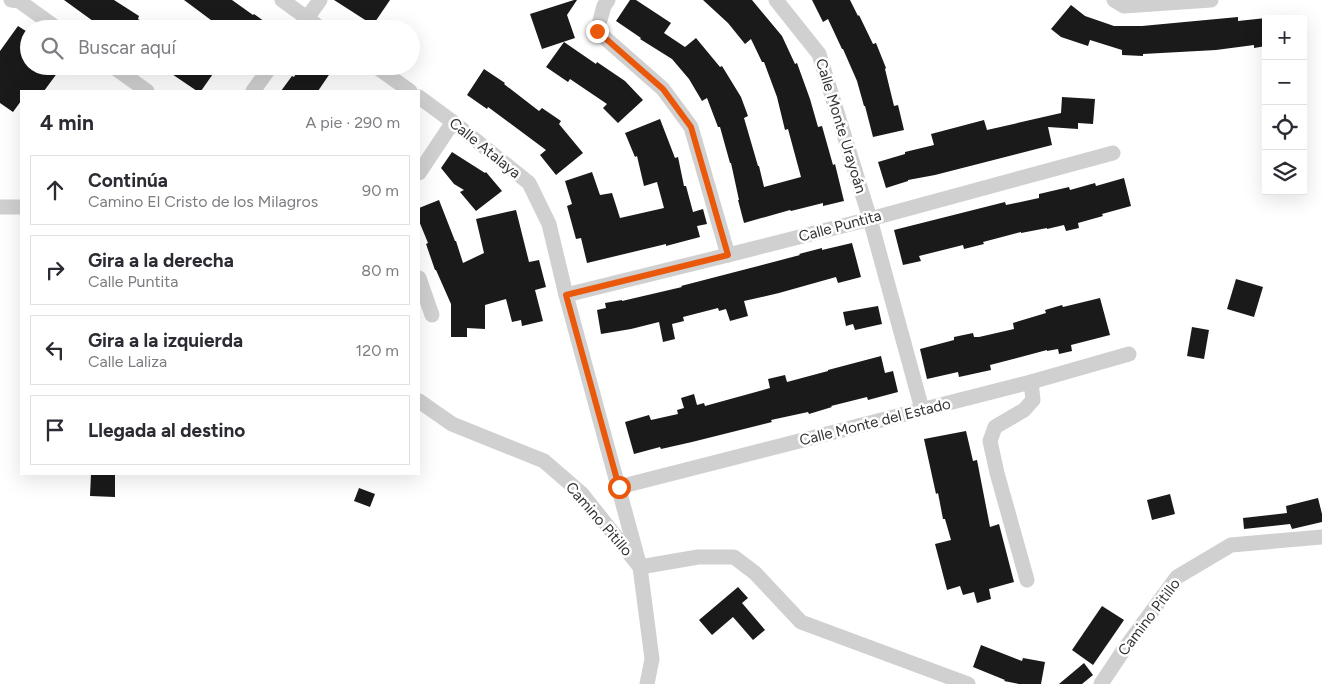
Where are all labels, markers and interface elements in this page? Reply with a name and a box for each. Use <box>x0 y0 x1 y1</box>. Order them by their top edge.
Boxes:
map controls <box>1262 15 1307 195</box>
button: + <box>1262 15 1307 60</box>
search box <box>20 20 420 75</box>
route end <box>586 20 609 43</box>
icon: search <box>38 34 66 62</box>
text: Buscar aquí <box>78 36 176 59</box>
street label: Calle Monte Urayoán <box>812 56 870 196</box>
button: − <box>1262 60 1307 105</box>
button: locate <box>1262 105 1307 150</box>
text: 4 min <box>40 110 94 135</box>
text: A pie · 290 m <box>306 113 400 132</box>
street label: Calle Atalaya <box>446 114 524 182</box>
button: layers <box>1262 150 1307 195</box>
text: Continúa <box>88 169 168 192</box>
icon: ahead <box>41 176 69 204</box>
text: 90 m <box>362 181 399 200</box>
text: Camino El Cristo de los Milagros <box>88 192 318 211</box>
street label: Calle Puntita <box>797 206 883 246</box>
text: Gira a la derecha <box>88 249 234 272</box>
icon: right <box>41 256 69 284</box>
text: 80 m <box>361 261 399 280</box>
text: Calle Puntita <box>88 272 178 291</box>
text: Gira a la izquierda <box>88 329 243 352</box>
icon: left <box>41 336 69 364</box>
text: 120 m <box>356 341 399 360</box>
text: Calle Laliza <box>88 352 167 371</box>
street label: Calle Monte del Estado <box>798 394 953 449</box>
icon: arrive <box>41 416 69 444</box>
text: Llegada al destino <box>88 419 245 442</box>
route start <box>608 476 631 499</box>
street label: Camino Pitillo <box>562 478 636 560</box>
street label: Camino Pitillo <box>1114 575 1184 659</box>

